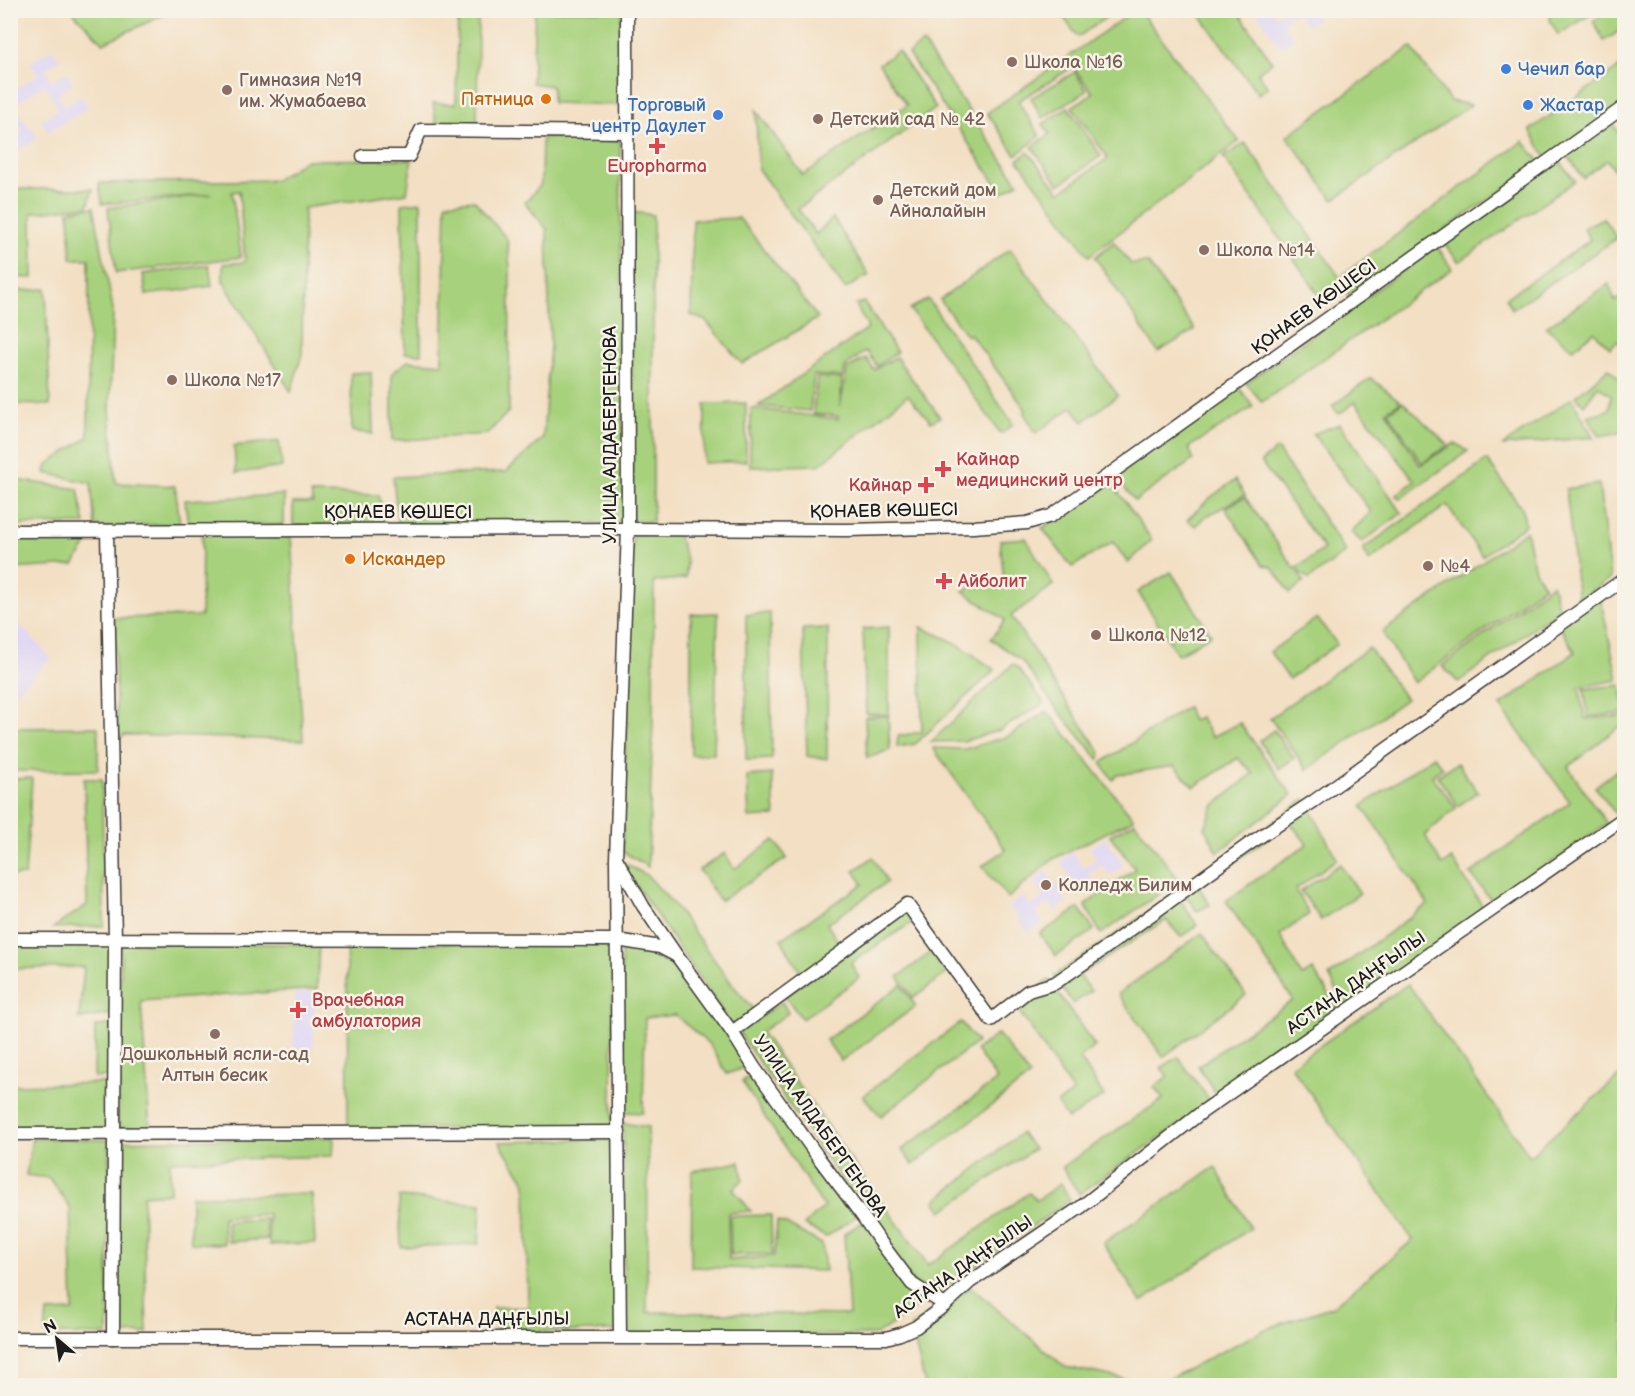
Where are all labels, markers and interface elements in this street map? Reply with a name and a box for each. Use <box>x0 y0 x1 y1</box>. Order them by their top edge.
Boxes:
place label: Школа №16 <box>1024 52 1123 73</box>
marker: Школа №16 <box>1005 55 1019 69</box>
place label: Чечил бар <box>1518 59 1605 80</box>
marker: Чечил бар <box>1499 62 1513 76</box>
place label: Гимназия №19 им. Жумабаева <box>239 70 367 112</box>
marker: Гимназия №19 им. Жумабаева <box>220 83 234 97</box>
place label: Пятница <box>461 89 534 110</box>
marker: Пятница <box>539 92 553 106</box>
place label: Торговый центр Даулет <box>592 95 707 137</box>
place label: Жастар <box>1540 95 1604 116</box>
marker: Жастар <box>1521 98 1535 112</box>
marker: Торговый центр Даулет <box>711 108 725 122</box>
place label: Детский сад № 42 <box>830 109 986 130</box>
marker: Детский сад № 42 <box>811 112 825 126</box>
marker: Europharma <box>650 139 664 153</box>
place label: Europharma <box>607 156 707 177</box>
place label: Детский дом Айналайын <box>889 180 997 222</box>
marker: Детский дом Айналайын <box>871 193 885 207</box>
place label: Школа №14 <box>1216 240 1315 261</box>
marker: Школа №14 <box>1197 243 1211 257</box>
street label: ҚОНАЕВ КӨШЕСІ <box>1248 255 1380 359</box>
street label: УЛИЦА АЛДАБЕРГЕНОВА <box>600 326 621 544</box>
place label: Школа №17 <box>184 370 281 391</box>
marker: Школа №17 <box>165 373 179 387</box>
place label: Кайнар медицинский центр <box>956 449 1123 491</box>
marker: Кайнар медицинский центр <box>934 460 952 478</box>
place label: Кайнар <box>848 475 912 496</box>
marker: Кайнар <box>917 476 935 494</box>
street label: ҚОНАЕВ КӨШЕСІ <box>809 499 959 523</box>
street label: ҚОНАЕВ КӨШЕСІ <box>324 502 472 523</box>
place label: Искандер <box>362 549 445 570</box>
marker: Искандер <box>343 552 357 566</box>
place label: №4 <box>1440 556 1470 577</box>
marker: №4 <box>1421 559 1435 573</box>
place label: Айболит <box>957 571 1028 592</box>
marker: Айболит <box>935 572 953 590</box>
place label: Школа №12 <box>1108 625 1207 646</box>
marker: Школа №12 <box>1089 628 1103 642</box>
place label: Колледж Билим <box>1058 875 1192 896</box>
marker: Колледж Билим <box>1039 878 1053 892</box>
street label: АСТАНА ДАҢҒЫЛЫ <box>1282 927 1430 1039</box>
place label: Врачебная амбулатория <box>312 990 421 1032</box>
marker: Врачебная амбулатория <box>289 1001 307 1019</box>
marker: Дошкольный ясли-сад Алтын бесик <box>208 1027 222 1041</box>
street label: УЛИЦА АЛДАБЕРГЕНОВА <box>749 1031 891 1221</box>
place label: Дошкольный ясли-сад Алтын бесик <box>121 1044 309 1086</box>
street label: АСТАНА ДАҢҒЫЛЫ <box>889 1211 1037 1323</box>
north arrow <box>27 1309 87 1369</box>
street label: АСТАНА ДАҢҒЫЛЫ <box>404 1309 569 1330</box>
text: N <box>41 1316 60 1338</box>

